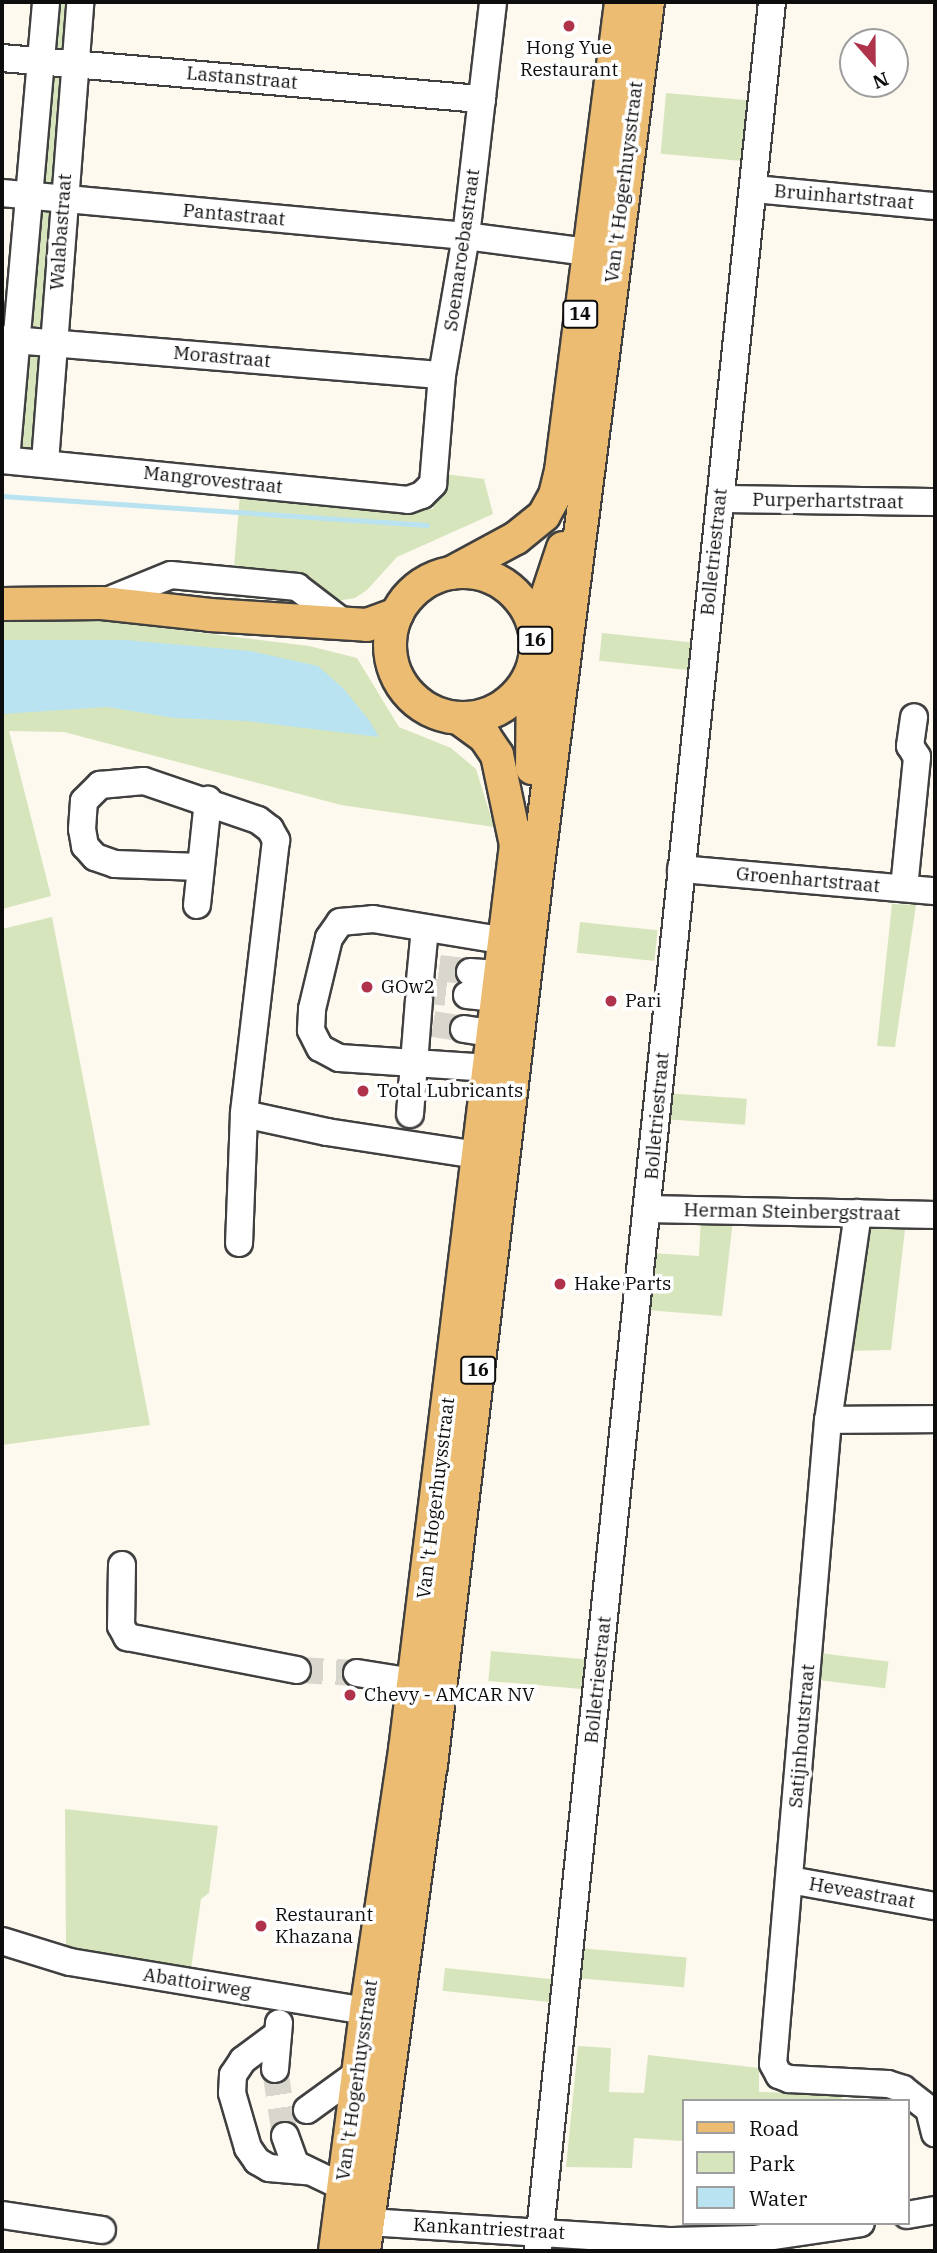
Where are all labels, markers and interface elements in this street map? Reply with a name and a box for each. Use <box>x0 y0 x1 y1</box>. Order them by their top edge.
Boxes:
marker: Hong Yue Restaurant <box>561 18 577 34</box>
north arrow <box>839 28 909 98</box>
place label: Hong Yue Restaurant <box>520 37 618 81</box>
street label: Lastanstraat <box>185 62 299 94</box>
text: N <box>869 67 892 95</box>
street label: Van 't Hogerhuysstraat <box>600 80 648 284</box>
street label: Soemaroebastraat <box>439 167 485 333</box>
street label: Walabastraat <box>46 173 76 291</box>
street label: Bruinhartstraat <box>773 180 915 214</box>
street label: Pantastraat <box>182 199 286 231</box>
road number: 14 <box>561 300 599 328</box>
street label: Morastraat <box>172 341 272 373</box>
street label: Mangrovestraat <box>142 461 284 499</box>
street label: Bolletriestraat <box>696 487 732 617</box>
street label: Purperhartstraat <box>752 488 904 514</box>
road number: 16 <box>516 626 554 654</box>
street label: Groenhartstraat <box>735 862 881 898</box>
place label: GOw2 <box>381 976 435 998</box>
marker: GOw2 <box>359 979 375 995</box>
place label: Pari <box>625 990 661 1012</box>
marker: Pari <box>603 993 619 1009</box>
street label: Bolletriestraat <box>640 1051 674 1181</box>
place label: Total Lubricants <box>377 1080 523 1102</box>
marker: Total Lubricants <box>355 1083 371 1099</box>
street label: Herman Steinbergstraat <box>683 1199 901 1225</box>
place label: Hake Parts <box>574 1273 671 1295</box>
marker: Hake Parts <box>552 1276 568 1292</box>
road number: 16 <box>459 1356 497 1385</box>
street label: Van 't Hogerhuysstraat <box>412 1396 460 1600</box>
street label: Bolletriestraat <box>580 1615 616 1745</box>
street label: Satijnhoutstraat <box>784 1663 820 1809</box>
place label: Chevy - AMCAR NV <box>364 1684 535 1706</box>
marker: Chevy - AMCAR NV <box>342 1687 358 1703</box>
street label: Heveastraat <box>807 1872 917 1914</box>
place label: Restaurant Khazana <box>275 1904 373 1948</box>
marker: Restaurant Khazana <box>253 1918 269 1934</box>
street label: Abattoirweg <box>141 1963 253 2003</box>
street label: Van 't Hogerhuysstraat <box>332 1978 382 2182</box>
legend <box>682 2099 909 2225</box>
text: Road <box>749 2114 799 2142</box>
text: Park <box>749 2149 795 2177</box>
text: Water <box>749 2184 807 2212</box>
street label: Kankantriestraat <box>412 2214 566 2244</box>

